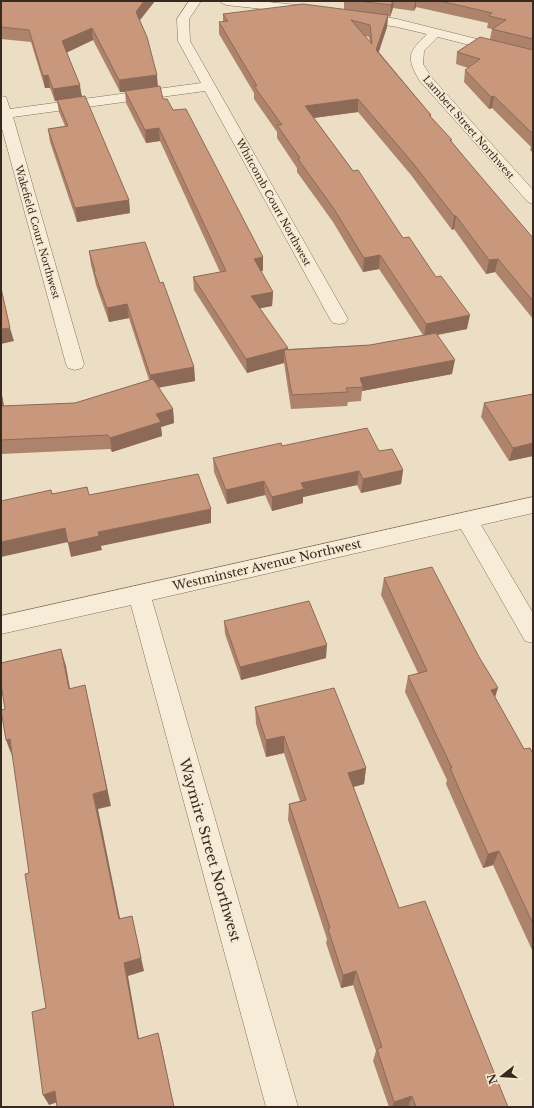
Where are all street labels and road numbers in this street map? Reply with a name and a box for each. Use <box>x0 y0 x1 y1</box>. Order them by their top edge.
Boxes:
street label: Lambert Street Northwest <box>420 73 517 182</box>
street label: Whitcomb Court Northwest <box>233 135 314 268</box>
street label: Wakefield Court Northwest <box>12 163 63 301</box>
street label: Westminster Avenue Northwest <box>170 535 363 594</box>
street label: Waymire Street Northwest <box>175 755 245 945</box>

